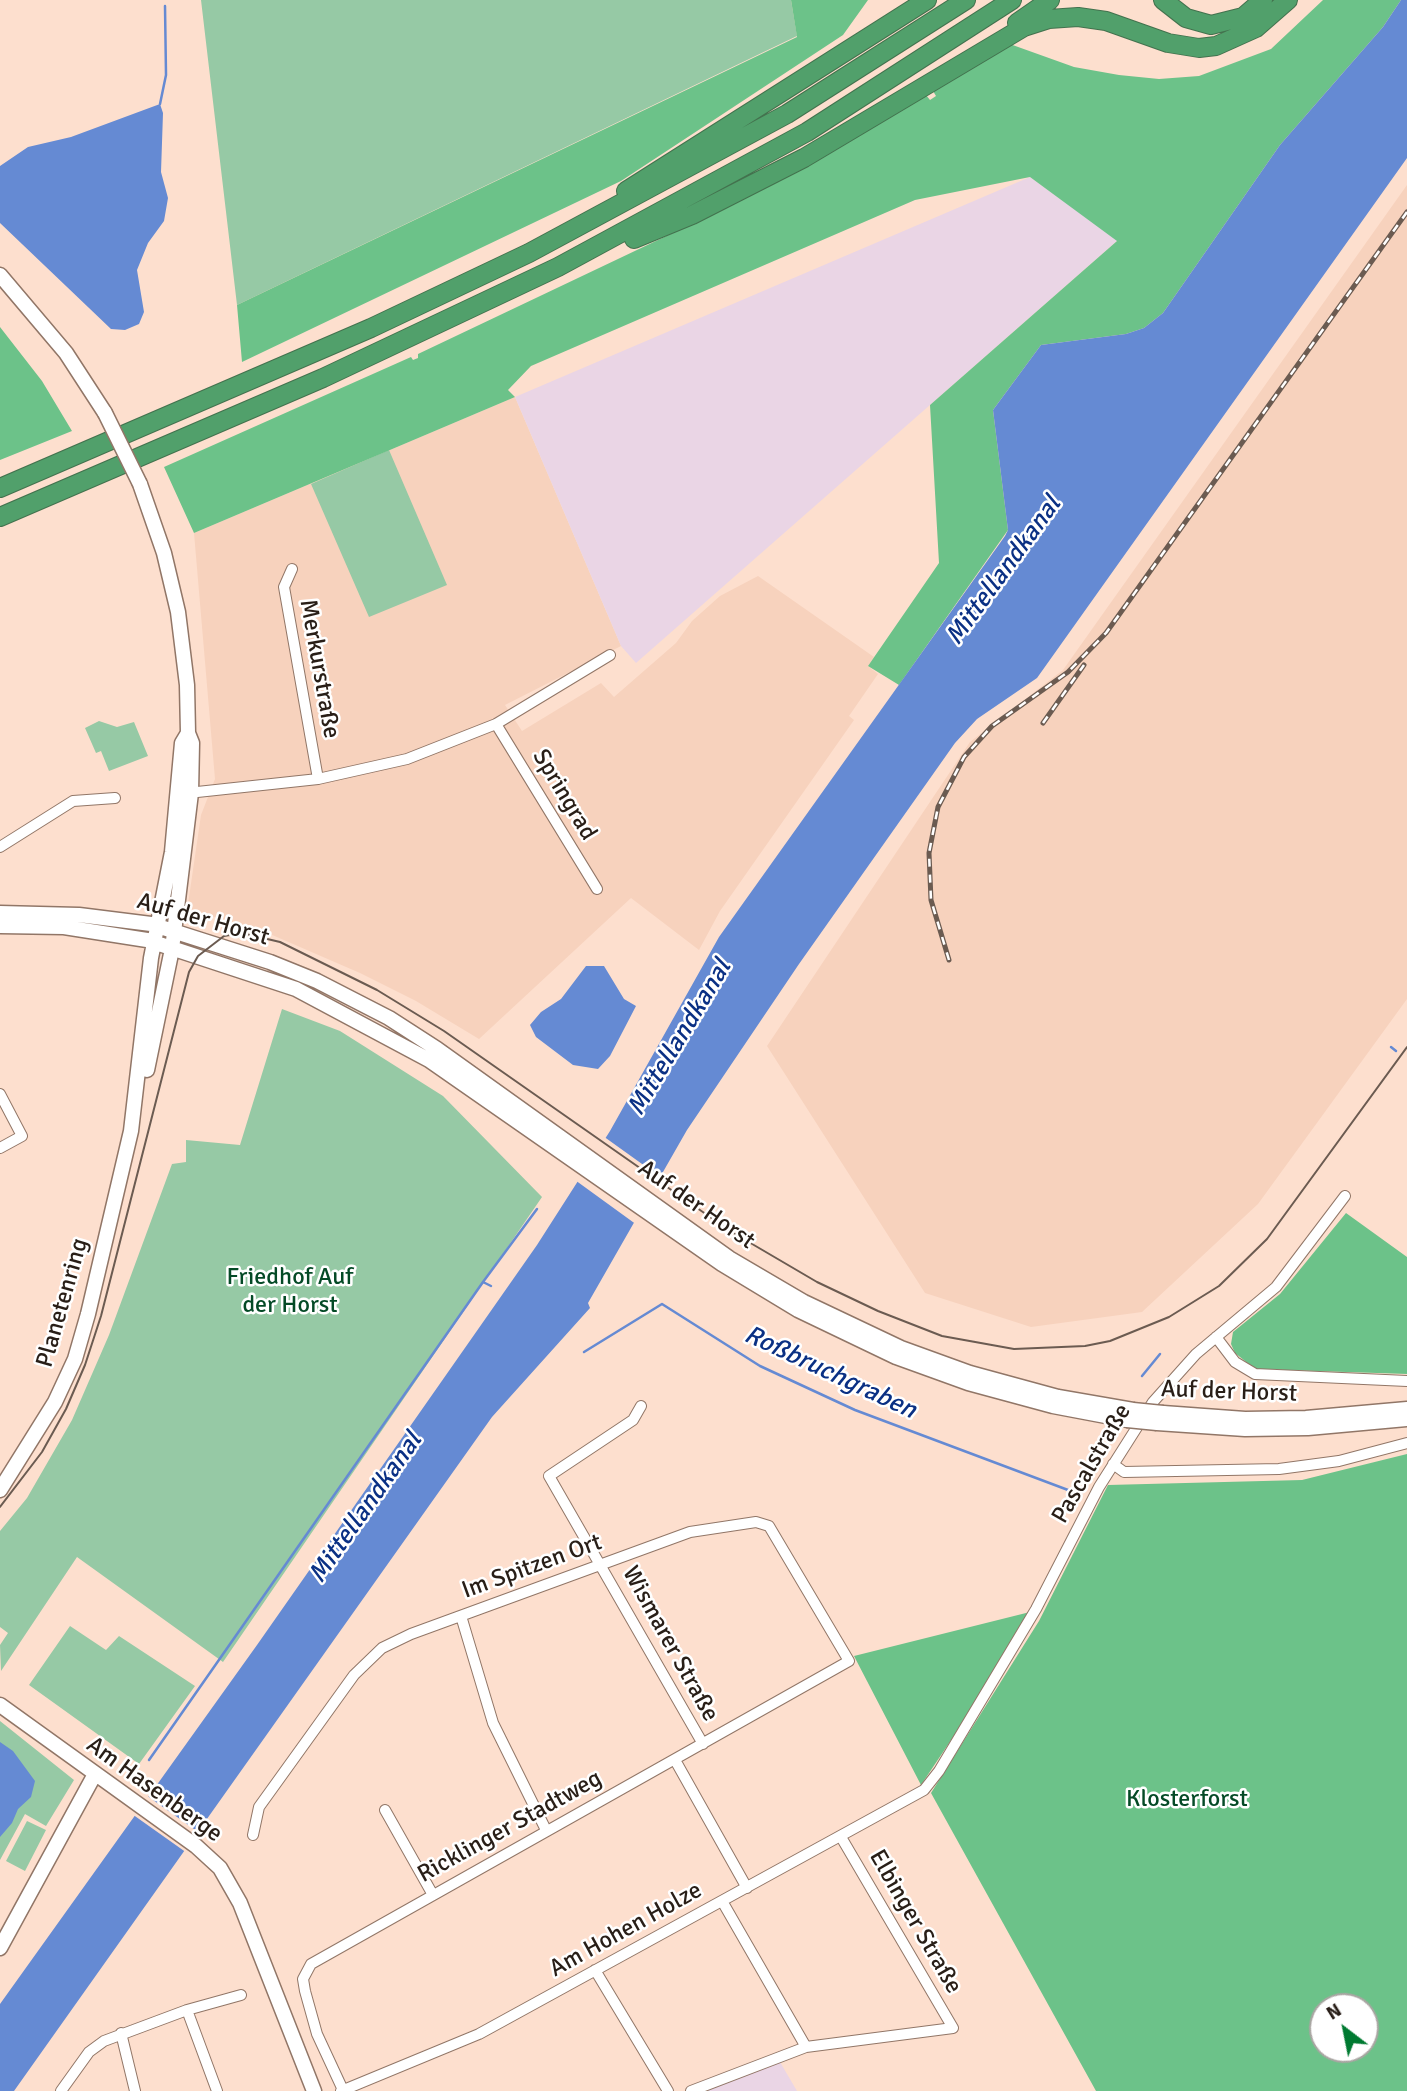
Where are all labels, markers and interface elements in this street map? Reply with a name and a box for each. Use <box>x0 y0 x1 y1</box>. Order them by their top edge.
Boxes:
water label: Mittellandkanal <box>940 491 1068 651</box>
street label: Merkurstraße <box>293 597 345 741</box>
street label: Springrad <box>526 744 602 846</box>
street label: Auf der Horst <box>134 887 272 953</box>
water label: Mittellandkanal <box>621 954 739 1122</box>
street label: Auf der Horst <box>632 1154 760 1256</box>
street label: Planetenring <box>31 1235 95 1371</box>
park label: Friedhof Auf der Horst <box>227 1264 353 1320</box>
water label: Roßbruchgraben <box>739 1320 921 1426</box>
street label: Auf der Horst <box>1160 1375 1298 1409</box>
street label: Pascalstraße <box>1046 1399 1138 1529</box>
water label: Mittellandkanal <box>303 1427 429 1589</box>
street label: Im Spitzen Ort <box>458 1528 606 1606</box>
street label: Wismarer Straße <box>616 1561 724 1727</box>
street label: Am Hasenberge <box>80 1731 228 1849</box>
street label: Ricklinger Stadtweg <box>413 1764 607 1890</box>
park label: Klosterforst <box>1126 1786 1248 1814</box>
street label: Elbinger Straße <box>862 1845 968 1999</box>
street label: Am Hohen Holze <box>545 1876 707 1984</box>
north arrow <box>1309 1993 1379 2063</box>
text: N <box>1322 1998 1346 2026</box>

